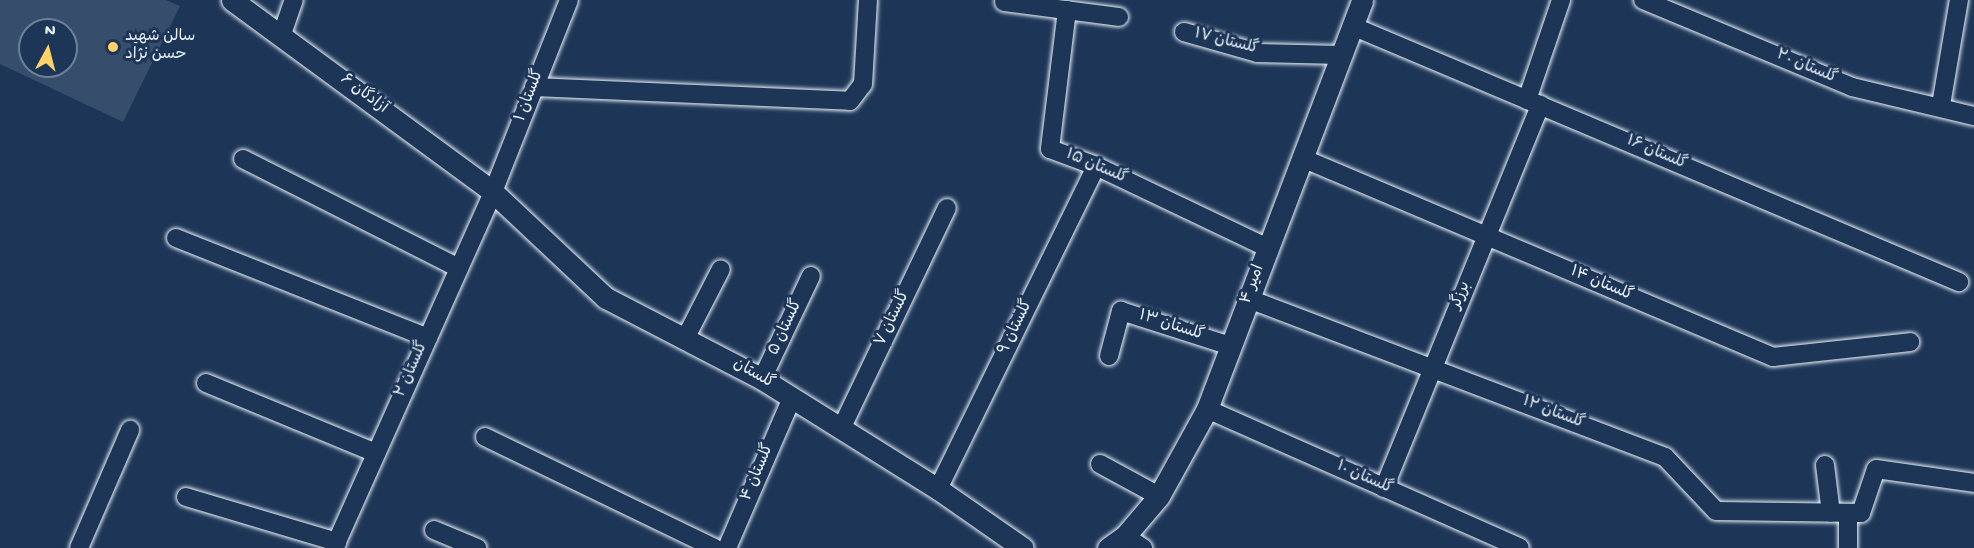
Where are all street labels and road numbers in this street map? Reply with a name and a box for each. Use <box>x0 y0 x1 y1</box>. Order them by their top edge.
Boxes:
street label: گلستان ۱۷ <box>1192 26 1260 60</box>
street label: گلستان ۲۰ <box>1773 47 1839 89</box>
street label: گلستان ۱ <box>512 67 550 125</box>
street label: آزادگان ۶ <box>336 71 390 119</box>
street label: گلستان ۱۶ <box>1623 133 1689 175</box>
street label: گلستان ۱۵ <box>1062 146 1130 190</box>
street label: امیر ۴ <box>1238 263 1270 307</box>
street label: گلستان ۱۴ <box>1567 263 1635 307</box>
street label: برزگر <box>1448 279 1476 313</box>
street label: گلستان ۷ <box>872 288 916 350</box>
street label: گلستان ۵ <box>766 297 808 359</box>
street label: گلستان ۹ <box>996 297 1038 359</box>
street label: گلستان ۱۳ <box>1136 307 1206 347</box>
street label: گلستان ۲ <box>392 339 434 401</box>
street label: گلستان <box>729 355 777 395</box>
street label: گلستان ۱۲ <box>1519 393 1587 435</box>
street label: گلستان ۴ <box>738 441 780 505</box>
street label: گلستان ۱۰ <box>1333 458 1395 500</box>

